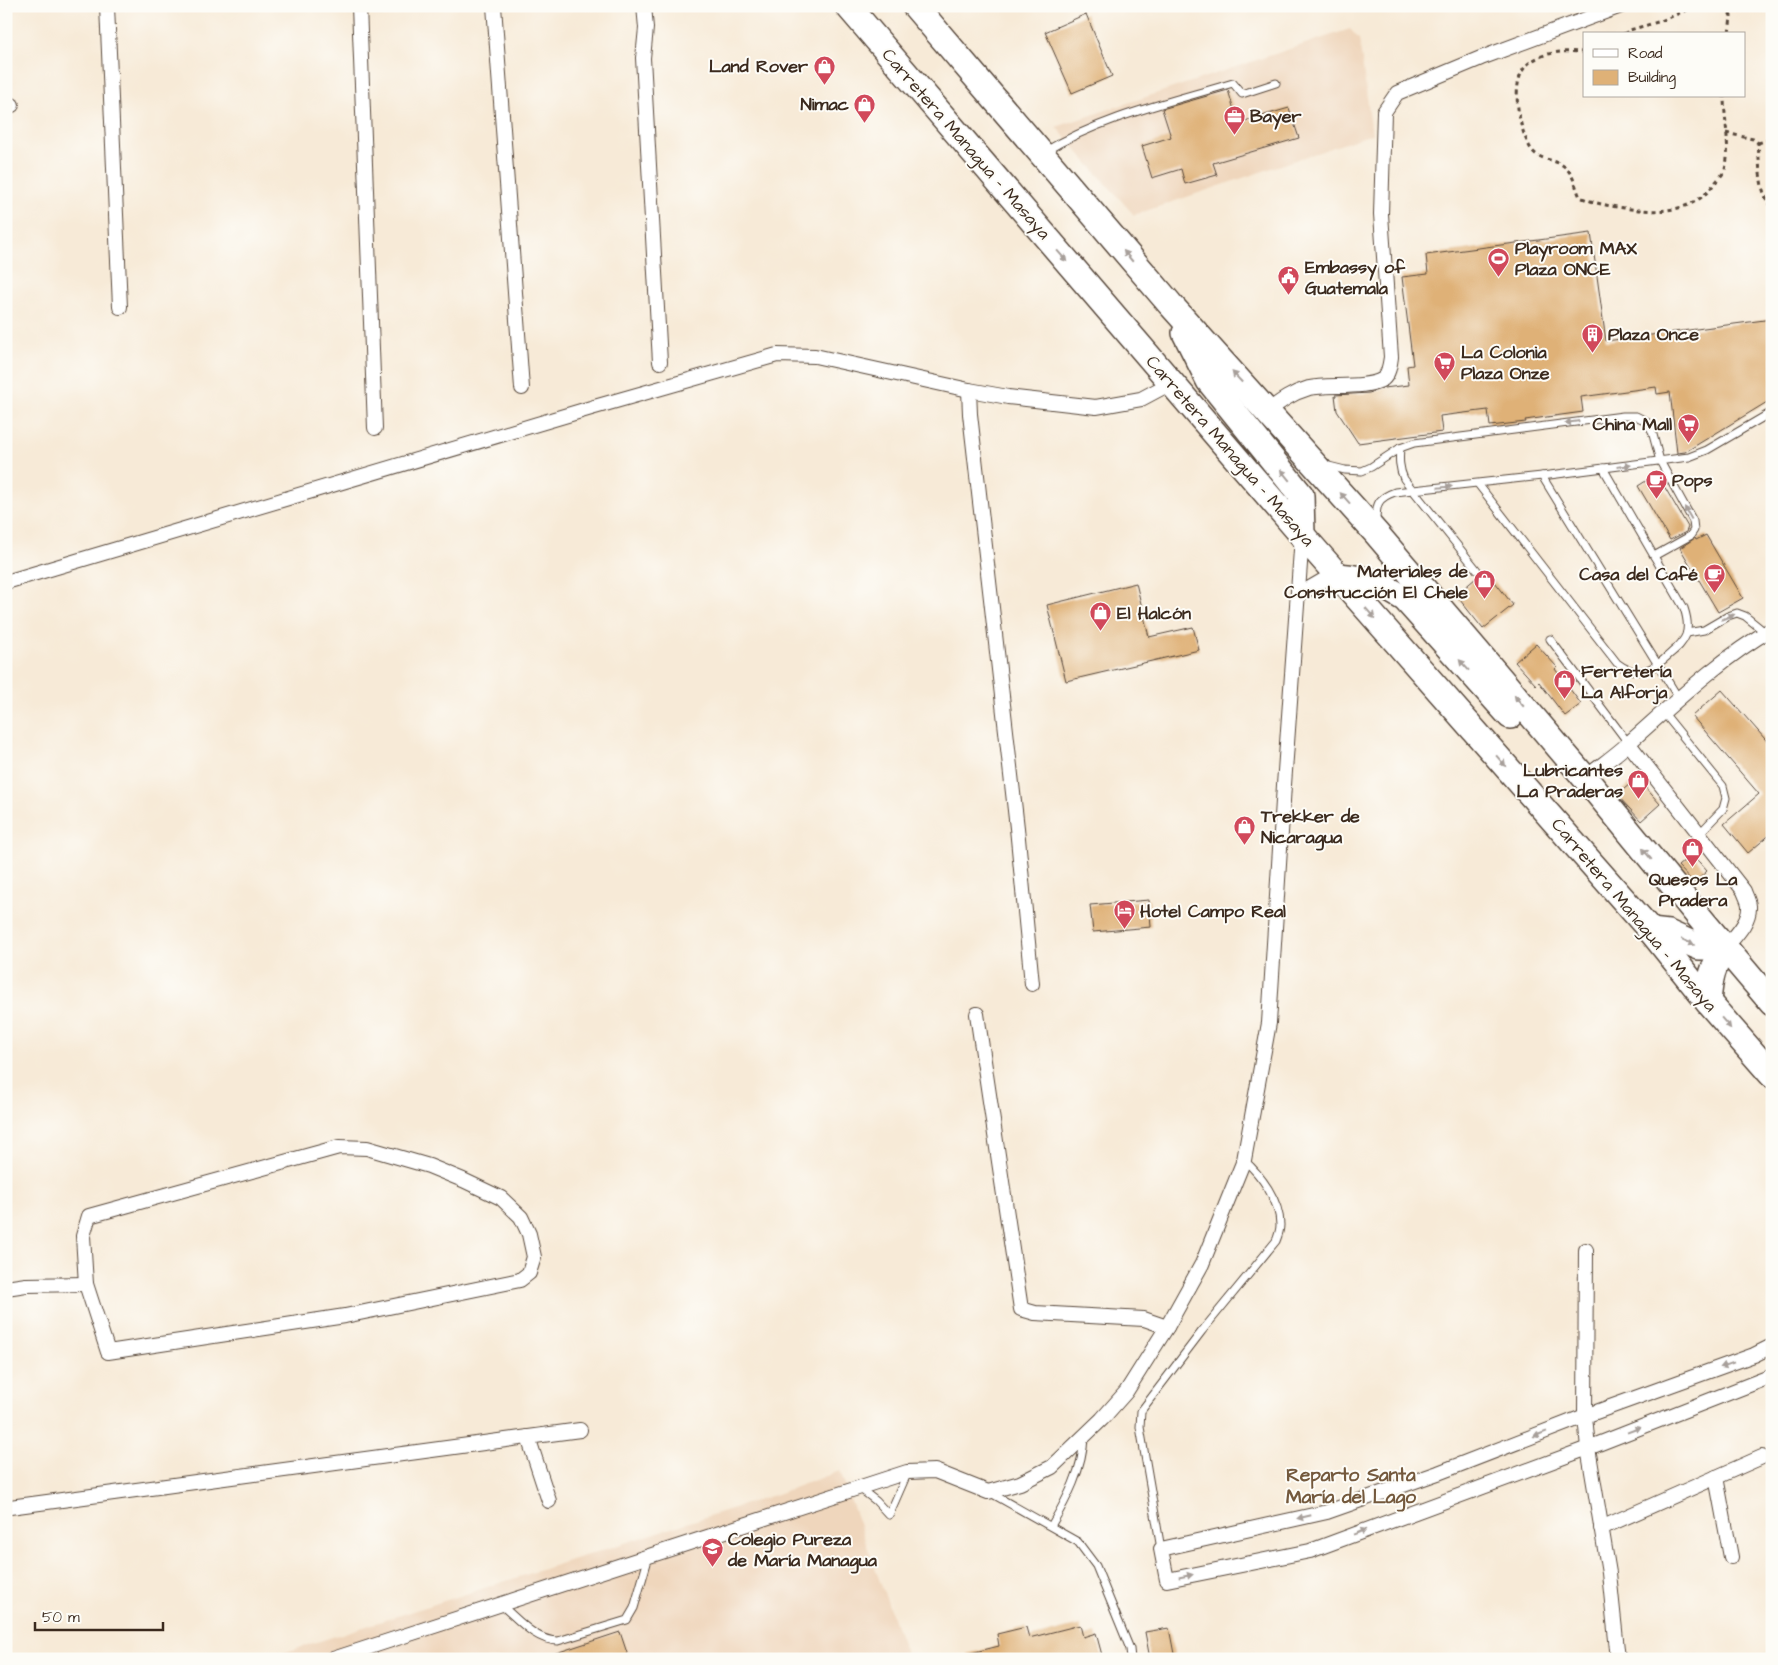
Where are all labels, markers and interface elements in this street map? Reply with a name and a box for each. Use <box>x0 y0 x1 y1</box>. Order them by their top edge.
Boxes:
legend <box>1583 32 1746 98</box>
street label: Carretera Managua - Masaya <box>875 43 1056 246</box>
text: Road <box>1628 43 1663 64</box>
place label: Land Rover <box>709 54 808 79</box>
shop icon: Land Rover <box>812 54 836 85</box>
text: Building <box>1628 67 1676 89</box>
place label: Nimac <box>800 92 850 117</box>
shop icon: Nimac <box>853 92 877 123</box>
office icon: Bayer <box>1222 104 1246 135</box>
place label: Bayer <box>1250 104 1302 130</box>
place label: Playroom MAX Plaza ONCE <box>1515 236 1637 282</box>
sports icon: Playroom MAX Plaza ONCE <box>1487 246 1511 277</box>
one-way arrow <box>1056 249 1068 261</box>
one-way arrow <box>1123 249 1134 262</box>
place label: Embassy of Guatemala <box>1305 255 1406 301</box>
public building icon: Embassy of Guatemala <box>1277 265 1301 296</box>
building icon: Plaza Once <box>1580 322 1604 353</box>
place label: Plaza Once <box>1608 322 1699 347</box>
place label: La Colonia Plaza Onze <box>1461 340 1550 386</box>
street label: Carretera Managua - Masaya <box>1139 350 1320 553</box>
supermarket icon: La Colonia Plaza Onze <box>1433 350 1457 381</box>
one-way arrow <box>1231 371 1242 384</box>
place label: China Mall <box>1593 412 1672 437</box>
supermarket icon: China Mall <box>1676 412 1700 443</box>
one-way arrow <box>1564 418 1580 426</box>
one-way arrow <box>1616 462 1632 470</box>
one-way arrow <box>1279 468 1290 481</box>
cafe icon: Pops <box>1644 468 1668 499</box>
place label: Pops <box>1672 468 1713 493</box>
one-way arrow <box>1437 483 1453 491</box>
one-way arrow <box>1339 492 1351 504</box>
one-way arrow <box>1684 507 1693 520</box>
place label: Materiales de Construcción El Chele <box>1284 559 1468 605</box>
place label: Casa del Café <box>1579 562 1698 587</box>
cafe icon: Casa del Café <box>1702 562 1726 593</box>
shop icon: Materiales de Construcción El Chele <box>1472 569 1496 600</box>
shop icon: El Halcón <box>1089 601 1113 632</box>
place label: El Halcón <box>1117 601 1191 626</box>
one-way arrow <box>1365 606 1376 619</box>
one-way arrow <box>1721 613 1736 621</box>
one-way arrow <box>1459 658 1470 671</box>
place label: Ferretería La Alforja <box>1581 659 1672 705</box>
shop icon: Ferretería La Alforja <box>1553 669 1577 700</box>
one-way arrow <box>1514 695 1525 707</box>
one-way arrow <box>1495 755 1506 767</box>
place label: Lubricantes La Praderas <box>1517 758 1623 804</box>
shop icon: Lubricantes La Praderas <box>1627 768 1651 799</box>
place label: Trekker de Nicaragua <box>1260 804 1360 851</box>
street label: Carretera Managua - Masaya <box>1545 813 1723 1018</box>
shop icon: Trekker de Nicaragua <box>1233 814 1257 845</box>
shop icon: Quesos La Pradera <box>1681 837 1705 868</box>
one-way arrow <box>1642 848 1653 861</box>
place label: Quesos La Pradera <box>1649 867 1738 913</box>
hotel icon: Hotel Campo Real <box>1112 899 1136 930</box>
place label: Hotel Campo Real <box>1140 899 1286 924</box>
one-way arrow <box>1681 938 1695 946</box>
one-way arrow <box>1720 1017 1731 1029</box>
one-way arrow <box>1719 1361 1734 1369</box>
one-way arrow <box>1627 1426 1642 1434</box>
one-way arrow <box>1533 1430 1547 1438</box>
district label: Reparto Santa María del Lago <box>1286 1462 1416 1512</box>
one-way arrow <box>1297 1513 1312 1521</box>
place label: Colegio Pureza de María Managua <box>727 1527 878 1574</box>
one-way arrow <box>1352 1528 1367 1535</box>
school or university icon: Colegio Pureza de María Managua <box>700 1537 724 1568</box>
one-way arrow <box>1178 1572 1193 1580</box>
scale bar <box>35 1600 162 1632</box>
text: 50 m <box>42 1607 80 1628</box>

